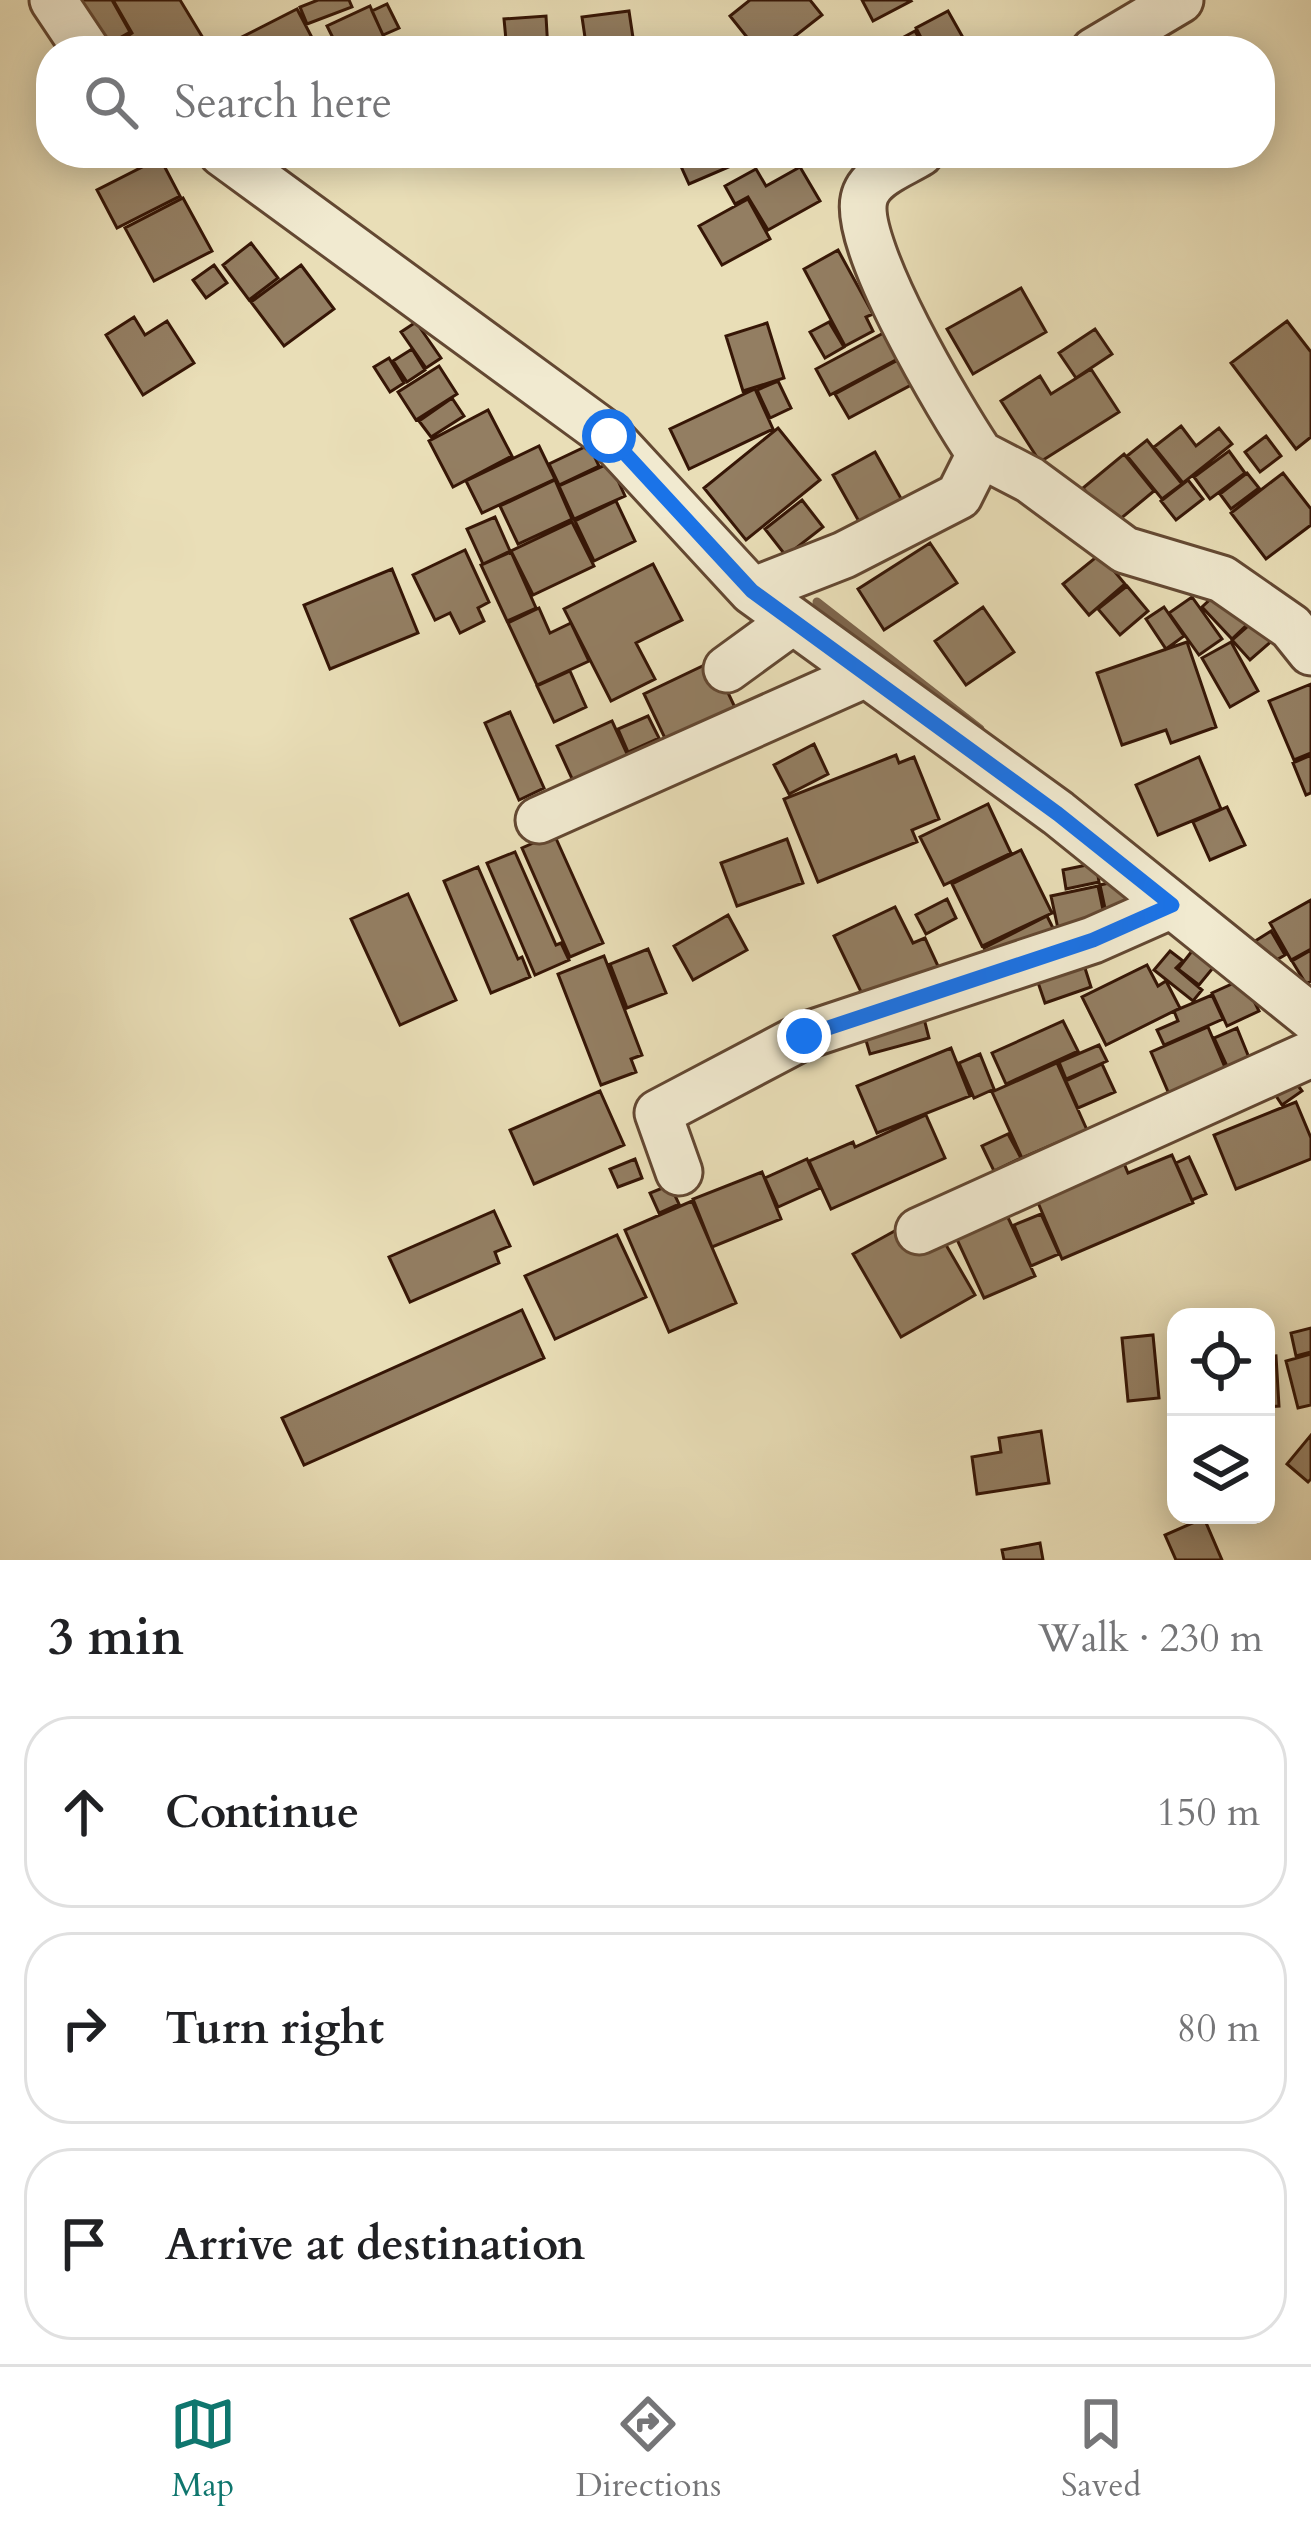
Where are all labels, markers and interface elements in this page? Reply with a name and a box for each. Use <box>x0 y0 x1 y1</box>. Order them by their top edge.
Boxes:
search box <box>36 36 1275 168</box>
icon: search <box>78 69 144 135</box>
text: Search here <box>174 72 392 133</box>
route start <box>582 409 636 463</box>
route end <box>777 1009 831 1063</box>
map controls <box>1167 1308 1275 1524</box>
button: locate <box>1167 1308 1275 1416</box>
button: layers <box>1167 1416 1275 1524</box>
text: 3 min <box>48 1603 184 1673</box>
text: Walk · 230 m <box>1038 1612 1263 1665</box>
icon: ahead <box>51 1779 117 1845</box>
text: Continue <box>165 1782 359 1843</box>
text: 150 m <box>1157 1786 1260 1839</box>
icon: right <box>51 1995 117 2061</box>
text: Turn right <box>165 1998 384 2059</box>
text: 80 m <box>1177 2002 1260 2055</box>
icon: arrive <box>51 2211 117 2277</box>
text: Arrive at destination <box>165 2214 585 2275</box>
tab: Map <box>170 2391 236 2508</box>
tab: Directions <box>576 2391 721 2508</box>
tab: Saved <box>1061 2391 1141 2508</box>

